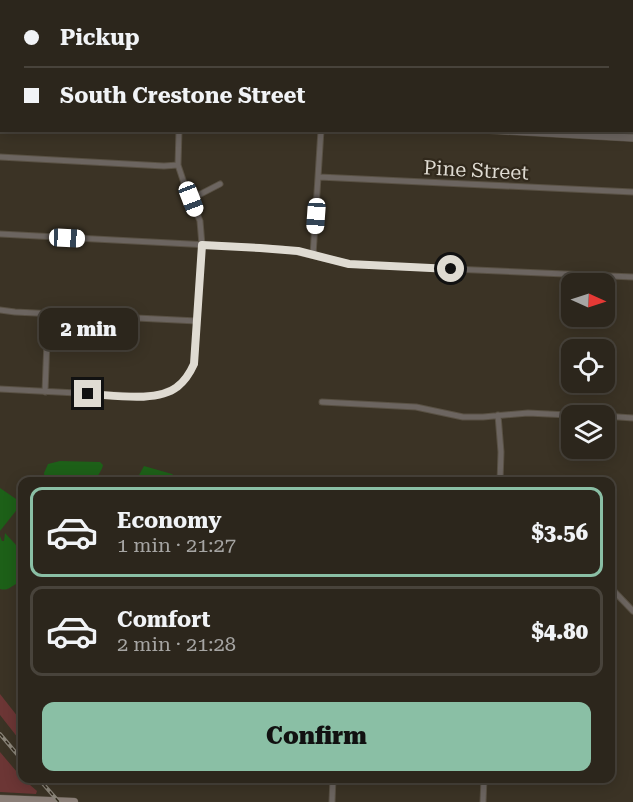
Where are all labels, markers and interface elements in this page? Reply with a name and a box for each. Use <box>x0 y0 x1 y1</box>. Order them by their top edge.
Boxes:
text: Pickup <box>60 25 140 50</box>
text: South Crestone Street <box>60 83 305 108</box>
street label: Pine Street <box>423 155 530 185</box>
car <box>176 179 206 219</box>
car <box>306 197 326 235</box>
car <box>49 228 85 248</box>
route start <box>437 255 464 282</box>
north arrow <box>561 273 615 327</box>
map controls <box>561 273 615 459</box>
callout: 2 min <box>38 307 138 349</box>
text: 2 min <box>60 317 117 341</box>
button: locate <box>561 339 615 393</box>
route end <box>74 380 101 407</box>
button: layers <box>561 405 615 459</box>
icon: car <box>45 505 99 559</box>
text: Economy <box>117 508 221 533</box>
text: $3.56 <box>531 520 588 545</box>
text: 1 min · 21:27 <box>117 533 236 557</box>
icon: car <box>45 604 99 658</box>
text: Comfort <box>117 607 210 632</box>
text: $4.80 <box>531 619 588 644</box>
text: 2 min · 21:28 <box>117 632 236 656</box>
button: Confirm <box>42 702 591 771</box>

